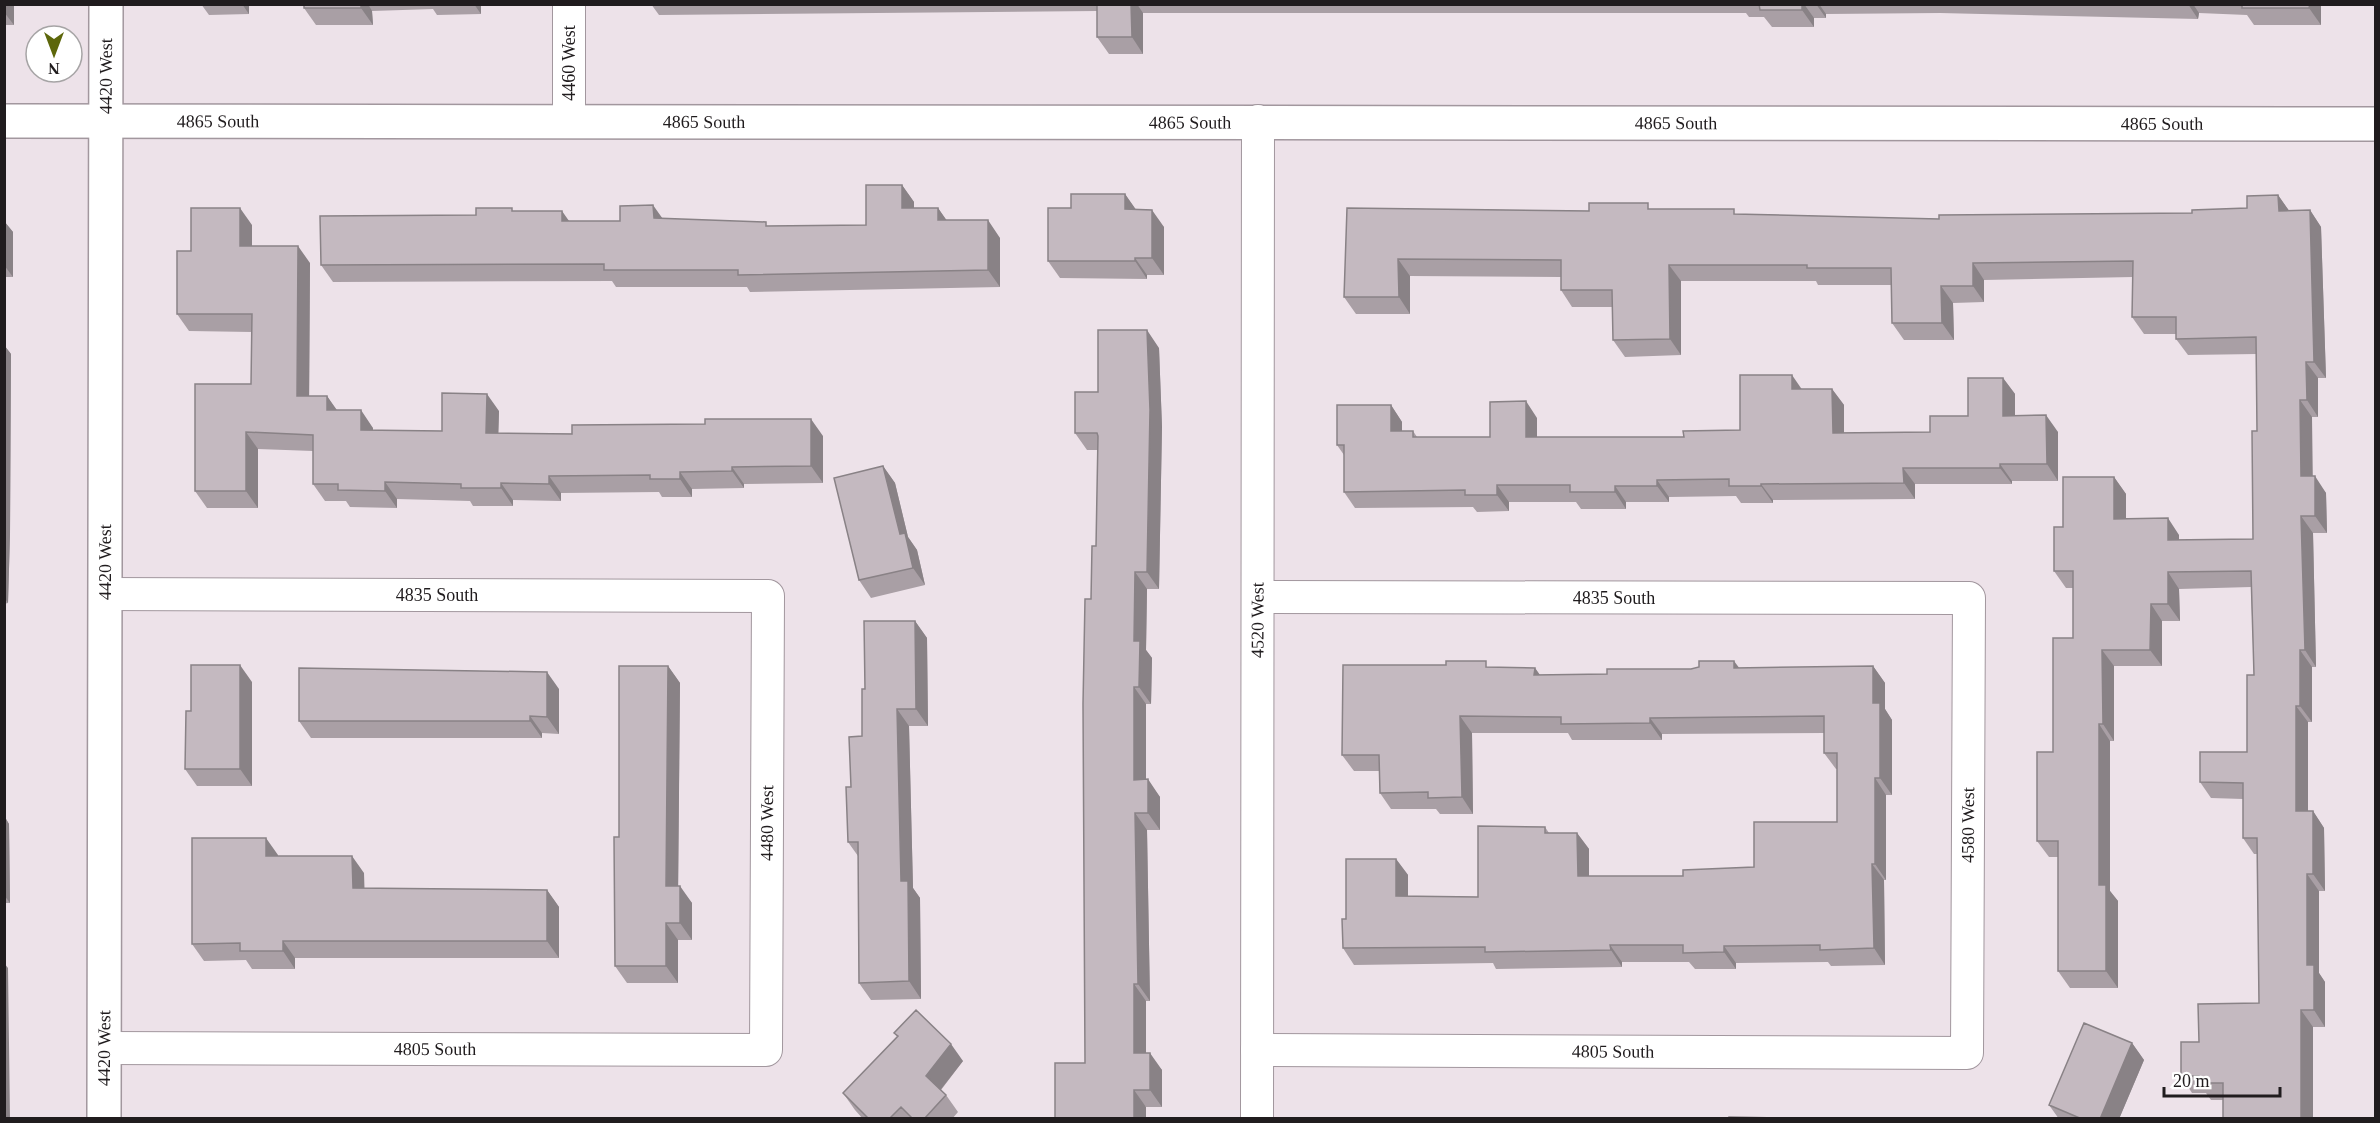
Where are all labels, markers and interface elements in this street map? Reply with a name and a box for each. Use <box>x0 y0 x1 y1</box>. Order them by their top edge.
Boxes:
north arrow <box>24 24 84 84</box>
street label: 4460 West <box>559 25 579 101</box>
street label: 4420 West <box>96 38 116 114</box>
text: N <box>48 60 60 77</box>
street label: 4865 South <box>177 111 259 131</box>
street label: 4865 South <box>663 112 745 132</box>
street label: 4865 South <box>1149 112 1231 133</box>
street label: 4865 South <box>1635 113 1717 133</box>
street label: 4865 South <box>2121 114 2203 134</box>
street label: 4420 West <box>95 524 115 600</box>
street label: 4520 West <box>1247 582 1268 658</box>
street label: 4835 South <box>396 585 478 605</box>
street label: 4835 South <box>1573 588 1655 608</box>
street label: 4480 West <box>757 785 777 861</box>
street label: 4580 West <box>1958 787 1978 863</box>
street label: 4420 West <box>94 1010 114 1086</box>
street label: 4805 South <box>394 1039 476 1059</box>
street label: 4805 South <box>1572 1041 1654 1062</box>
scale bar <box>2164 1060 2280 1098</box>
text: 20 m <box>2173 1071 2210 1091</box>

